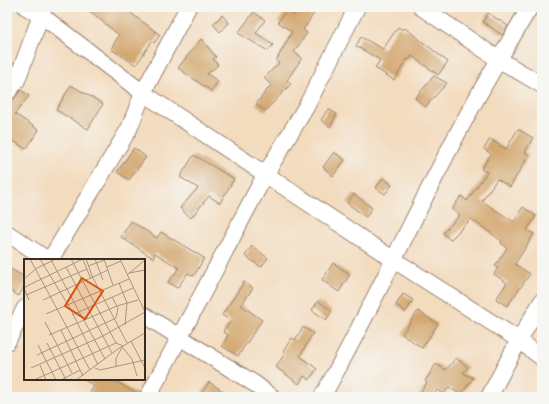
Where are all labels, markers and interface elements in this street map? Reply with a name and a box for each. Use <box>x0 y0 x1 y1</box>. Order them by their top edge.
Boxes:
inset map <box>24 259 145 380</box>

